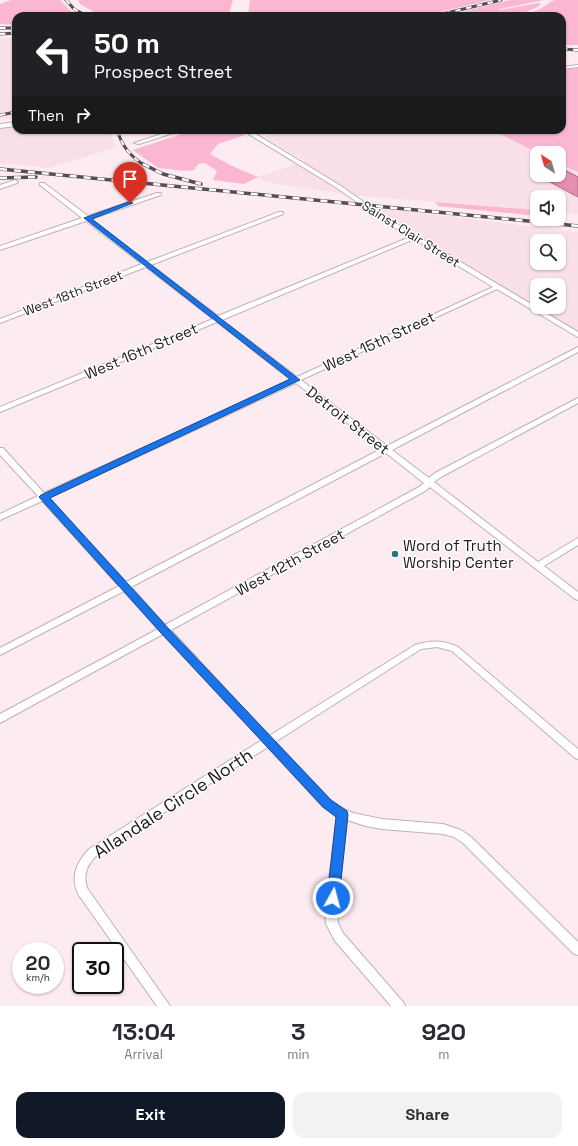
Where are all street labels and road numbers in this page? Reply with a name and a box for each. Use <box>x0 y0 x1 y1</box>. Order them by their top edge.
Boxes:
street label: Sainst Clair Street <box>359 197 463 271</box>
street label: West 18th Street <box>21 266 125 320</box>
street label: West 15th Street <box>320 307 438 375</box>
street label: West 16th Street <box>81 318 201 383</box>
street label: Detroit Street <box>303 382 393 458</box>
street label: West 12th Street <box>232 524 348 600</box>
street label: Allandale Circle North <box>89 743 257 863</box>

